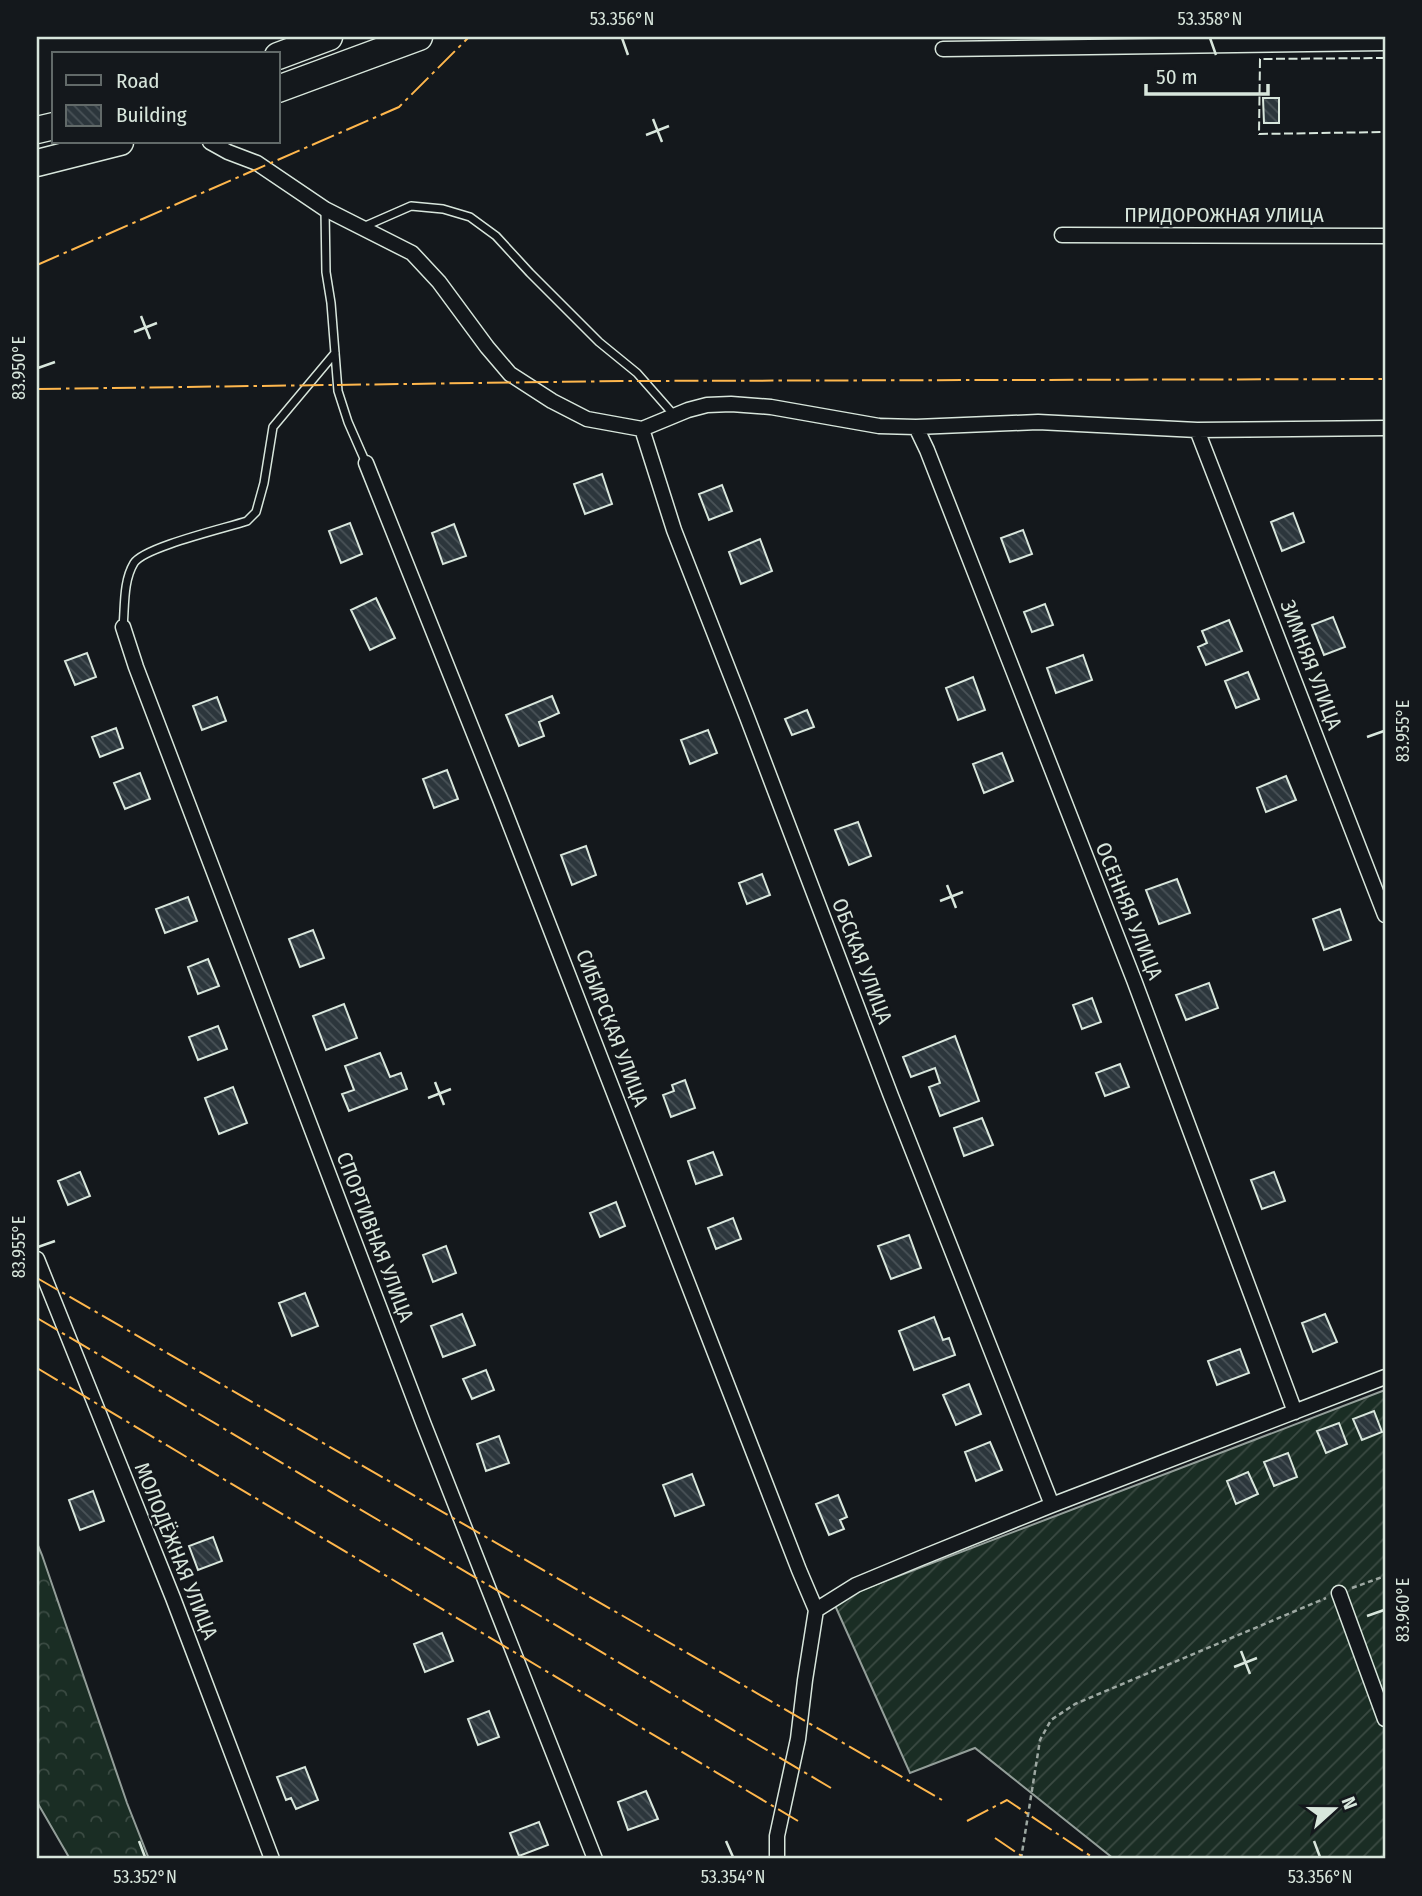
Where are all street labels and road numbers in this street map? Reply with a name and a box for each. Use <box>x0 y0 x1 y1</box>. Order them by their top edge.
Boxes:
street label: ПРИДОРОЖНАЯ УЛИЦА <box>1124 202 1324 228</box>
street label: ЗИМНЯЯ УЛИЦА <box>1274 596 1348 734</box>
street label: ОСЕННЯЯ УЛИЦА <box>1090 839 1168 983</box>
street label: ОБСКАЯ УЛИЦА <box>826 895 898 1027</box>
street label: СИБИРСКАЯ УЛИЦА <box>570 946 654 1110</box>
street label: СПОРТИВНАЯ УЛИЦА <box>331 1148 419 1326</box>
street label: МОЛОДЁЖНАЯ УЛИЦА <box>129 1459 223 1643</box>

